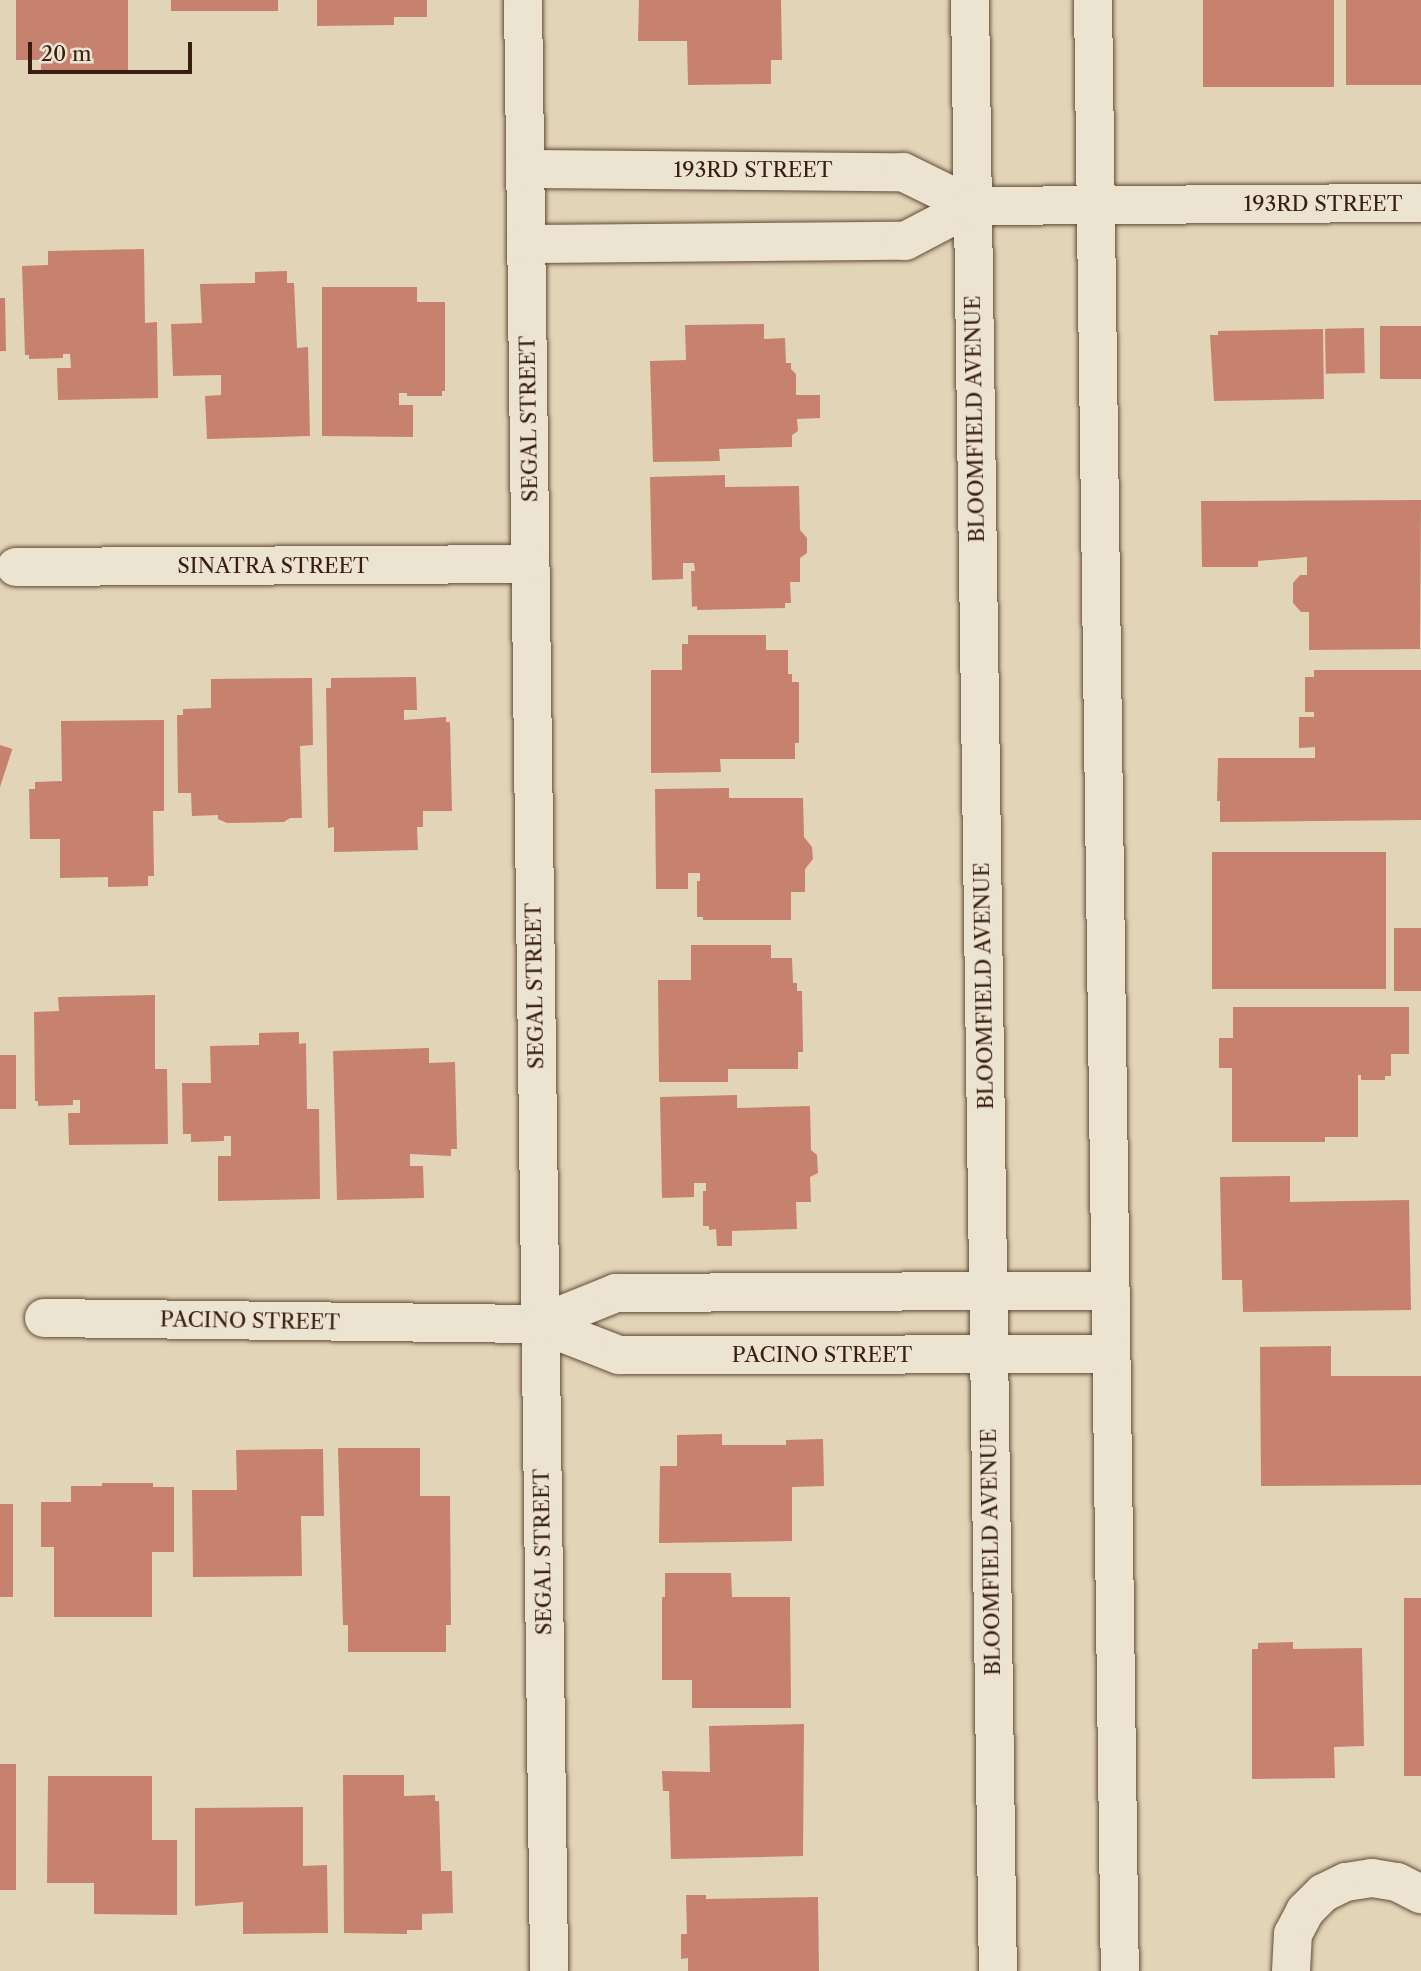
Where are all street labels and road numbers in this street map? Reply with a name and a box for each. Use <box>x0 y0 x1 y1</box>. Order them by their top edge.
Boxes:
street label: 193RD STREET <box>673 157 833 183</box>
street label: 193RD STREET <box>1243 191 1403 217</box>
street label: BLOOMFIELD AVENUE <box>960 295 990 543</box>
street label: SEGAL STREET <box>515 335 543 503</box>
street label: SINATRA STREET <box>177 553 369 579</box>
street label: BLOOMFIELD AVENUE <box>969 862 999 1110</box>
street label: SEGAL STREET <box>521 902 549 1070</box>
street label: PACINO STREET <box>160 1307 340 1335</box>
street label: PACINO STREET <box>732 1342 912 1368</box>
street label: BLOOMFIELD AVENUE <box>976 1428 1006 1676</box>
street label: SEGAL STREET <box>529 1468 557 1636</box>

